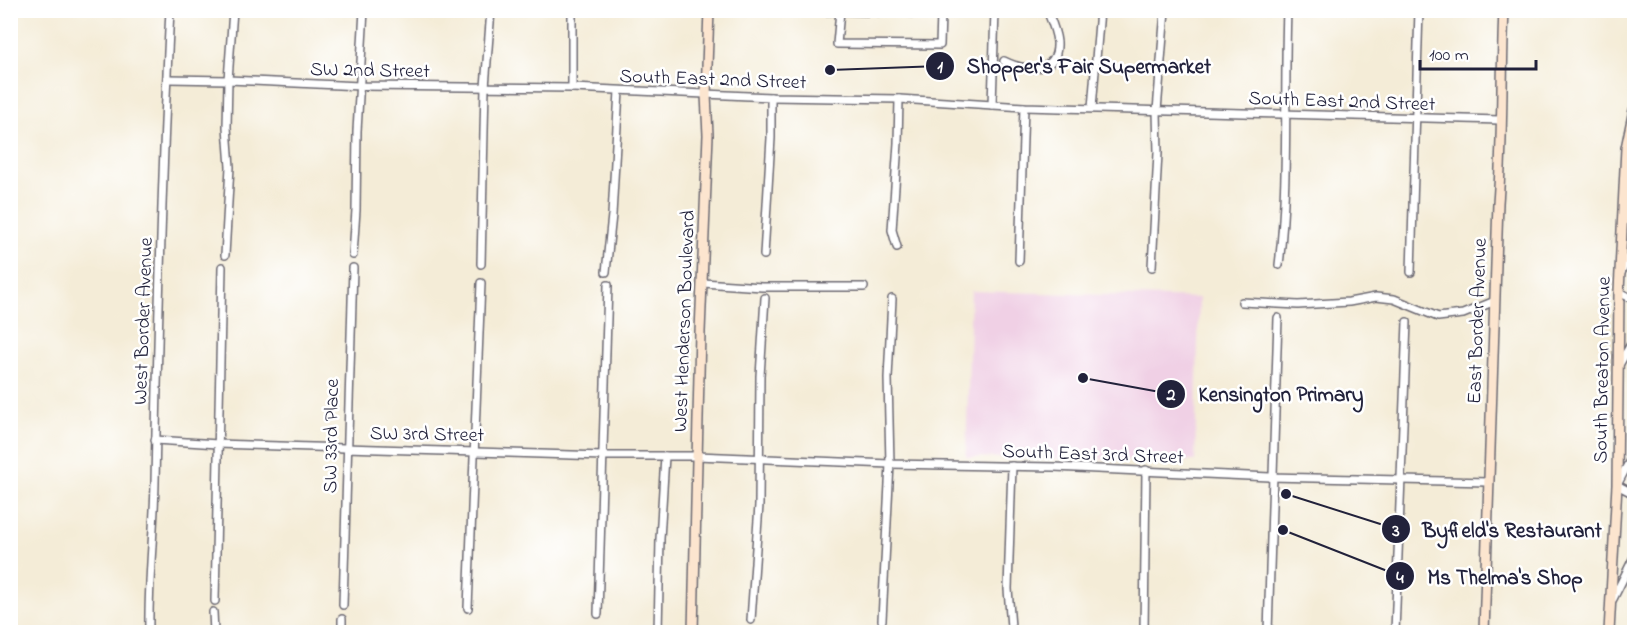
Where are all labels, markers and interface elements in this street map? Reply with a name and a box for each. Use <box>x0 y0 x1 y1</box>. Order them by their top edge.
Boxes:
scale bar <box>1420 33 1536 71</box>
text: 100 m <box>1429 43 1469 69</box>
callout: Shopper's Fair Supermarket <box>925 47 1223 86</box>
text: Shopper's Fair Supermarket <box>967 53 1212 83</box>
text: 1 <box>937 55 943 81</box>
street label: SW 2nd Street <box>310 56 430 87</box>
street label: South East 2nd Street <box>619 63 807 98</box>
street label: South East 2nd Street <box>1248 85 1436 120</box>
street label: West Henderson Boulevard <box>667 210 704 433</box>
street label: West Border Avenue <box>127 237 162 405</box>
street label: East Border Avenue <box>1461 238 1496 405</box>
street label: South Breaton Avenue <box>1587 276 1620 464</box>
callout: Kensington Primary <box>1156 374 1375 413</box>
street label: SW 33rd Place <box>317 378 348 494</box>
text: Kensington Primary <box>1199 381 1364 413</box>
text: 2 <box>1166 383 1176 409</box>
street label: SW 3rd Street <box>369 420 485 451</box>
street label: South East 3rd Street <box>1002 438 1185 473</box>
callout: Byfield's Restaurant <box>1381 510 1614 549</box>
text: Byfield's Restaurant <box>1421 517 1603 549</box>
text: 3 <box>1391 519 1400 545</box>
callout: Ms Thelma's Shop <box>1385 557 1594 596</box>
text: Ms Thelma's Shop <box>1427 564 1583 594</box>
text: 4 <box>1396 566 1404 592</box>

